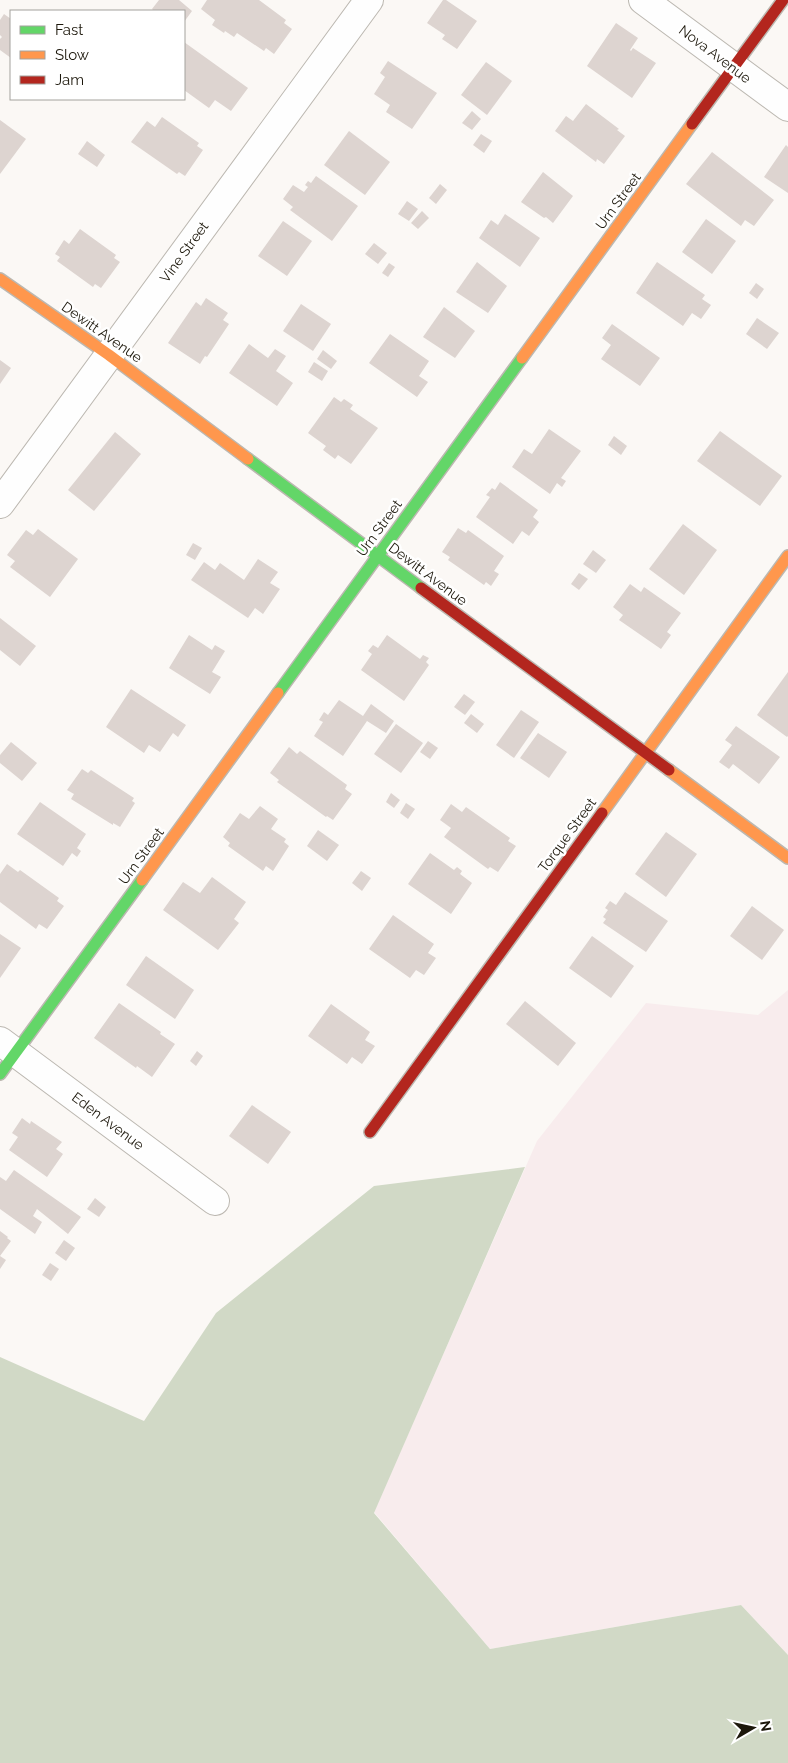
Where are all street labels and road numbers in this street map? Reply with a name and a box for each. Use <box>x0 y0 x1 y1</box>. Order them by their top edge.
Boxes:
street label: Nova Avenue <box>676 22 754 86</box>
street label: Urn Street <box>592 169 644 232</box>
street label: Vine Street <box>157 218 212 286</box>
street label: Dewitt Avenue <box>59 298 145 366</box>
street label: Urn Street <box>353 496 405 559</box>
street label: Dewitt Avenue <box>386 539 470 609</box>
street label: Torque Street <box>535 795 599 875</box>
street label: Urn Street <box>115 824 167 887</box>
street label: Eden Avenue <box>69 1089 147 1153</box>

